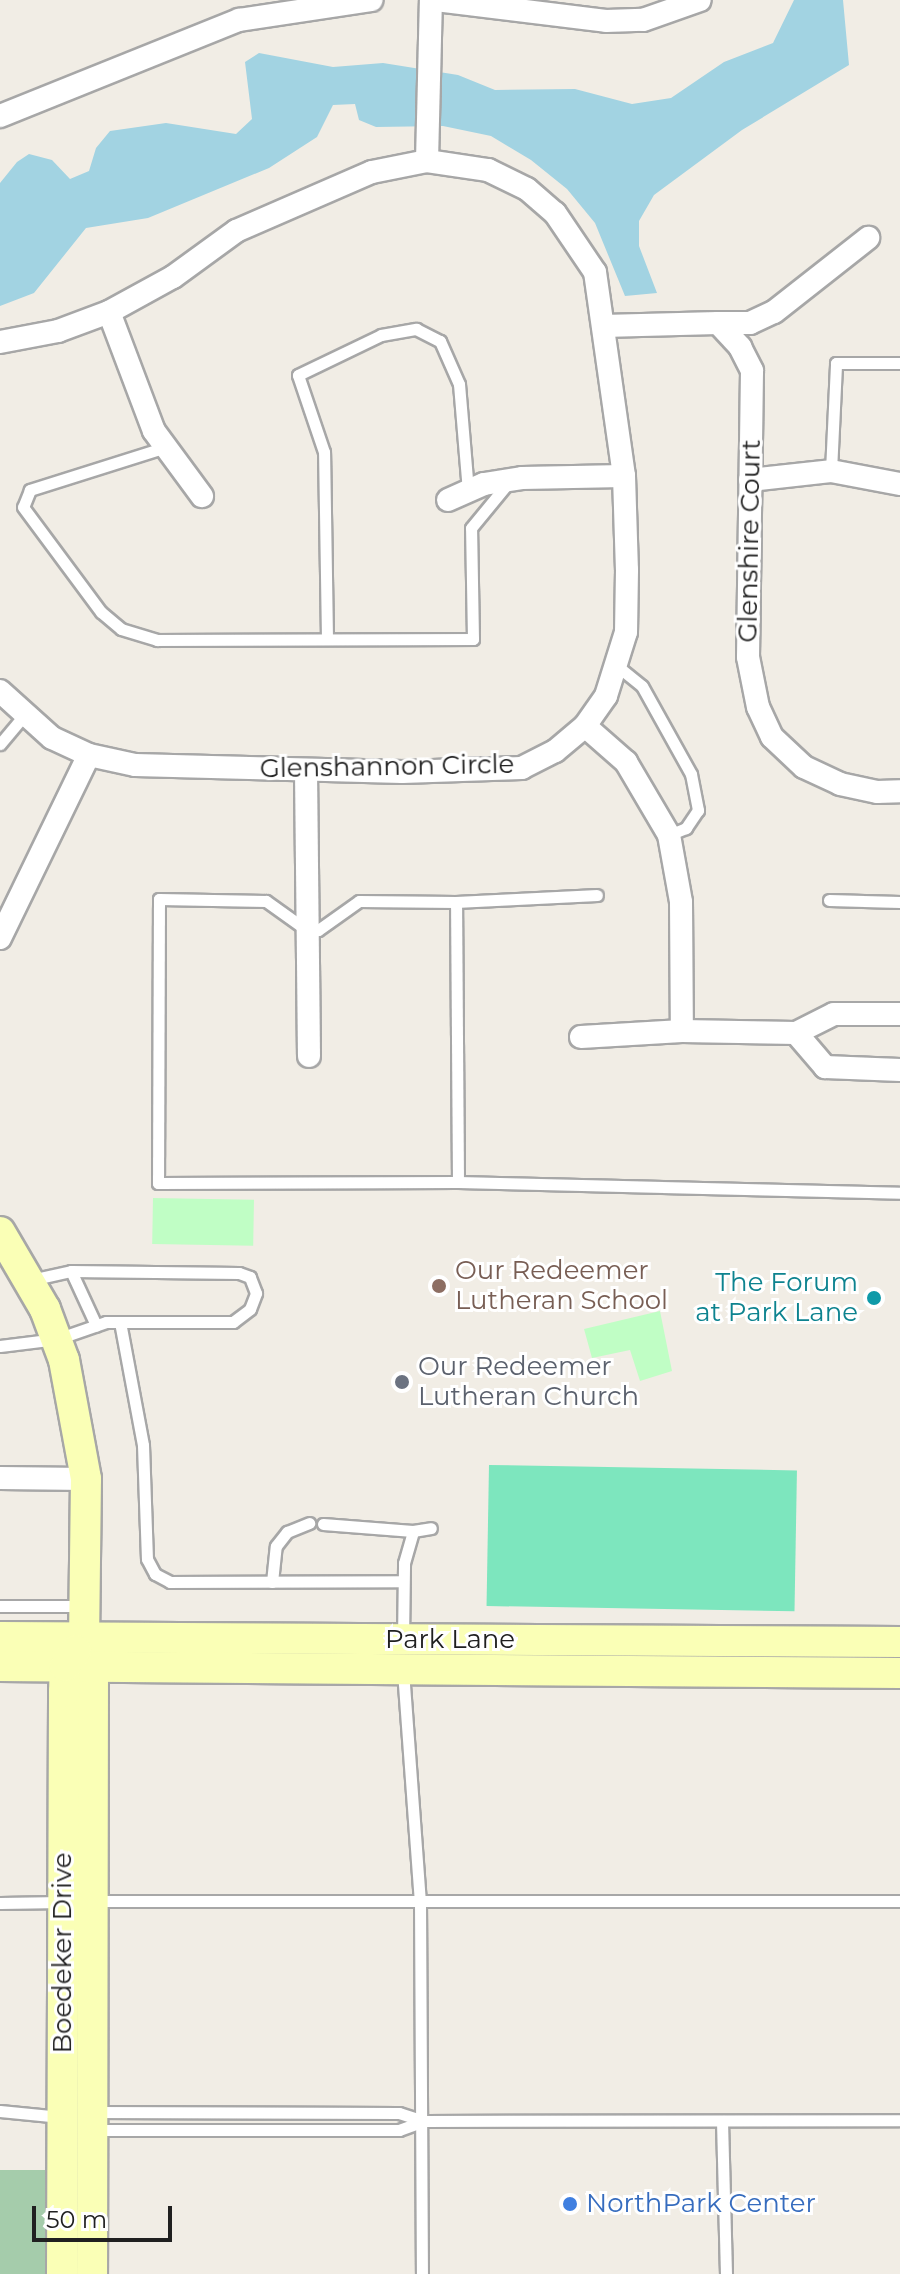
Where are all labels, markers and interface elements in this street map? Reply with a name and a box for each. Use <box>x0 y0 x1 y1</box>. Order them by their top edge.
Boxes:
street label: Glenshire Court <box>733 439 767 643</box>
street label: Glenshannon Circle <box>260 749 514 785</box>
place label: Our Redeemer Lutheran School <box>455 1255 668 1316</box>
place label: The Forum at Park Lane <box>695 1267 858 1328</box>
marker: Our Redeemer Lutheran School <box>430 1277 448 1295</box>
marker: The Forum at Park Lane <box>865 1289 883 1307</box>
place label: Our Redeemer Lutheran Church <box>418 1351 639 1412</box>
marker: Our Redeemer Lutheran Church <box>393 1373 411 1391</box>
street label: Park Lane <box>385 1624 515 1656</box>
street label: Boedeker Drive <box>47 1853 79 2053</box>
place label: NorthPark Center <box>586 2188 816 2220</box>
scale bar <box>36 2190 176 2240</box>
marker: NorthPark Center <box>561 2195 579 2213</box>
text: 50 m <box>46 2205 107 2234</box>

